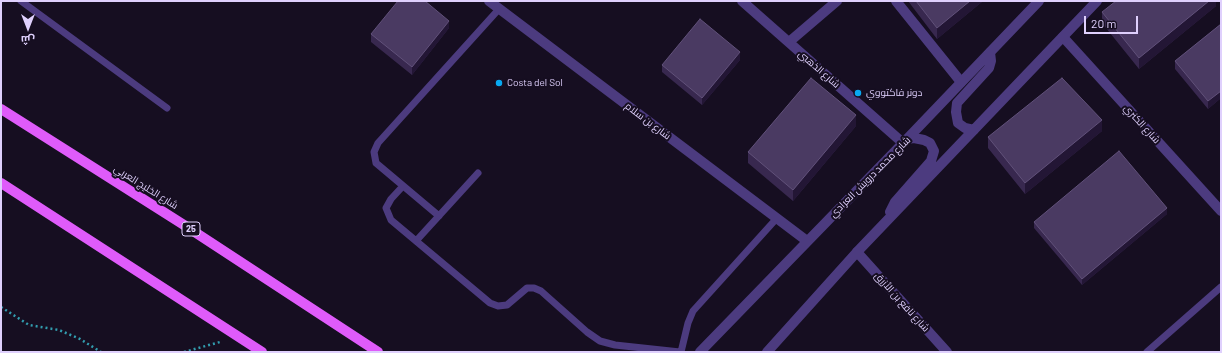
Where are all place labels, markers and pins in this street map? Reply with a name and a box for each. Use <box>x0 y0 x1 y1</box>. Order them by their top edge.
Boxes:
place label: Costa del Sol <box>507 77 563 89</box>
marker: Costa del Sol <box>494 78 504 88</box>
place label: دونر فاكتووي <box>866 87 922 99</box>
marker: دونر فاكتووي <box>853 88 863 98</box>

